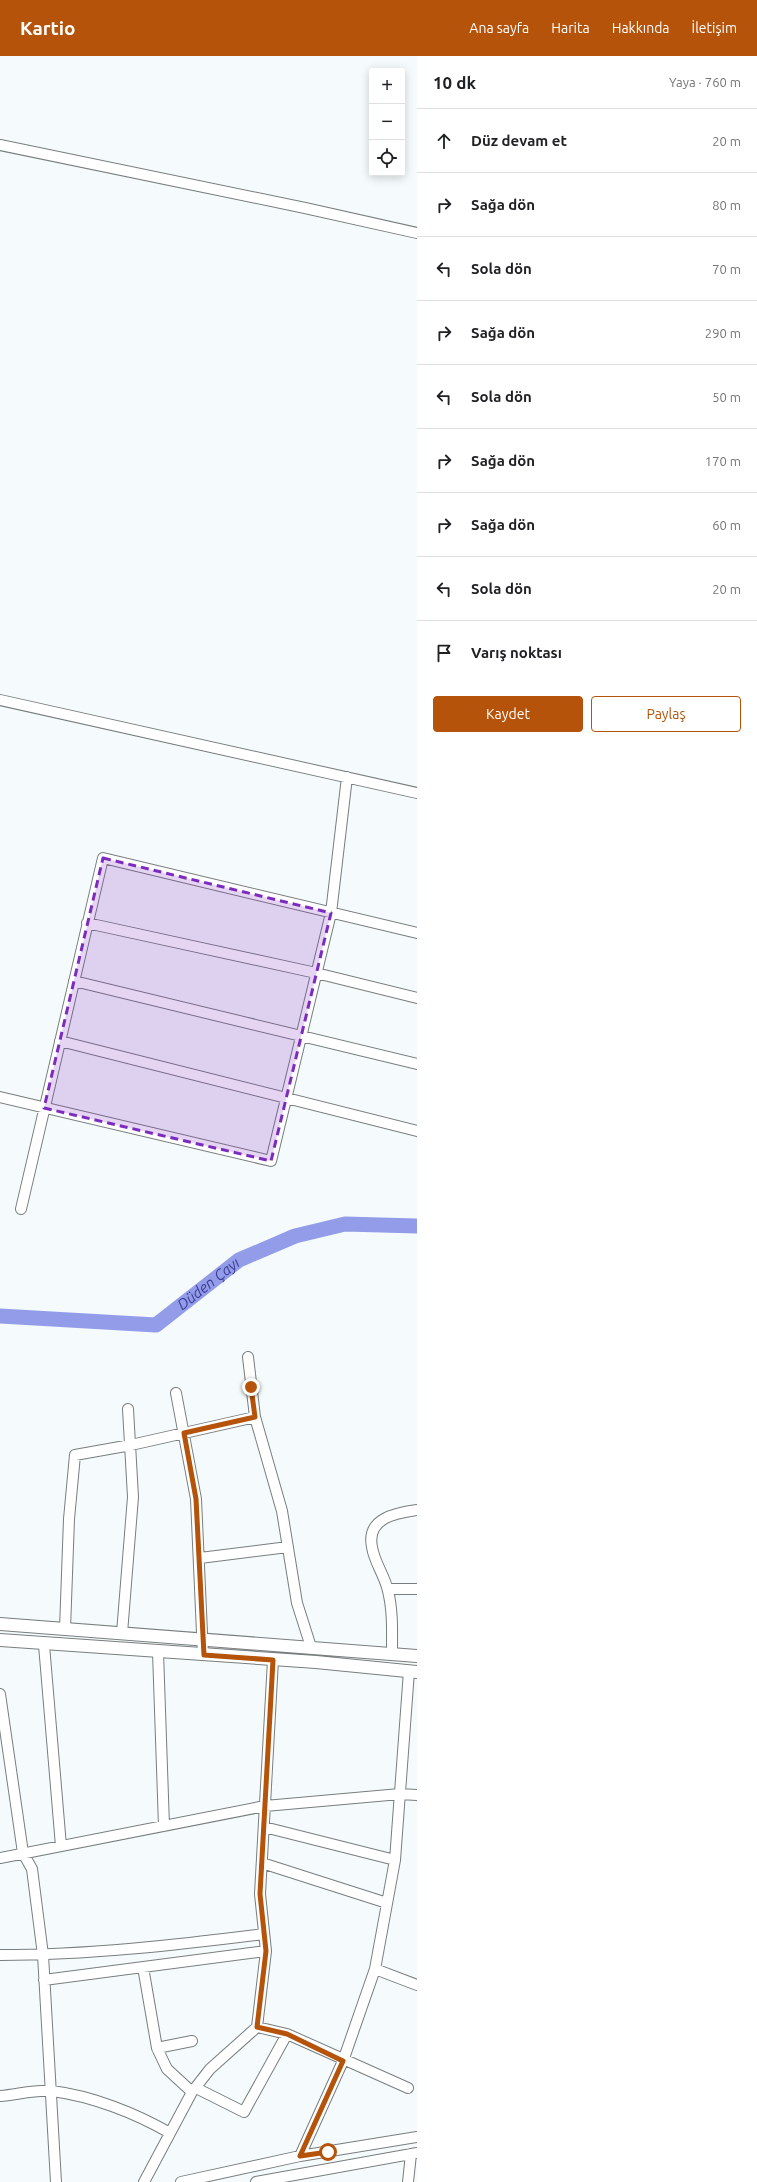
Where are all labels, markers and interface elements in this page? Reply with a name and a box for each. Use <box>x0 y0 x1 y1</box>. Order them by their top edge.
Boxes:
text: Kartio <box>20 17 76 39</box>
text: Ana sayfa <box>469 20 529 36</box>
text: Harita <box>551 20 590 36</box>
text: Hakkında <box>612 20 670 36</box>
text: İletişim <box>692 20 737 36</box>
map controls <box>369 68 405 176</box>
button: + <box>369 68 405 104</box>
text: 10 dk <box>433 73 476 92</box>
text: Yaya · 760 m <box>669 75 741 89</box>
button: − <box>369 104 405 140</box>
icon: ahead <box>433 130 455 152</box>
text: Düz devam et <box>471 132 567 149</box>
text: 20 m <box>712 134 741 148</box>
button: locate <box>369 140 405 176</box>
icon: right <box>433 194 455 216</box>
text: Sağa dön <box>471 196 535 213</box>
text: 80 m <box>712 198 741 212</box>
icon: left <box>433 258 455 280</box>
text: Sola dön <box>471 260 532 277</box>
text: 70 m <box>712 262 741 276</box>
icon: right <box>433 322 455 344</box>
text: Sağa dön <box>471 324 535 341</box>
text: 290 m <box>705 326 741 340</box>
icon: left <box>433 386 455 408</box>
text: Sola dön <box>471 388 532 405</box>
text: 50 m <box>712 390 741 404</box>
icon: right <box>433 450 455 472</box>
text: Sağa dön <box>471 452 535 469</box>
text: 170 m <box>705 454 741 468</box>
icon: right <box>433 514 455 536</box>
text: Sağa dön <box>471 516 535 533</box>
text: 60 m <box>712 518 741 532</box>
icon: left <box>433 578 455 600</box>
text: Sola dön <box>471 580 532 597</box>
text: 20 m <box>712 582 741 596</box>
icon: arrive <box>433 642 455 664</box>
text: Varış noktası <box>471 644 562 661</box>
button: Kaydet <box>433 696 583 732</box>
button: Paylaş <box>591 696 741 732</box>
water label: Düden Çayı <box>174 1254 243 1313</box>
route end <box>242 1378 260 1396</box>
route start <box>319 2143 337 2161</box>

